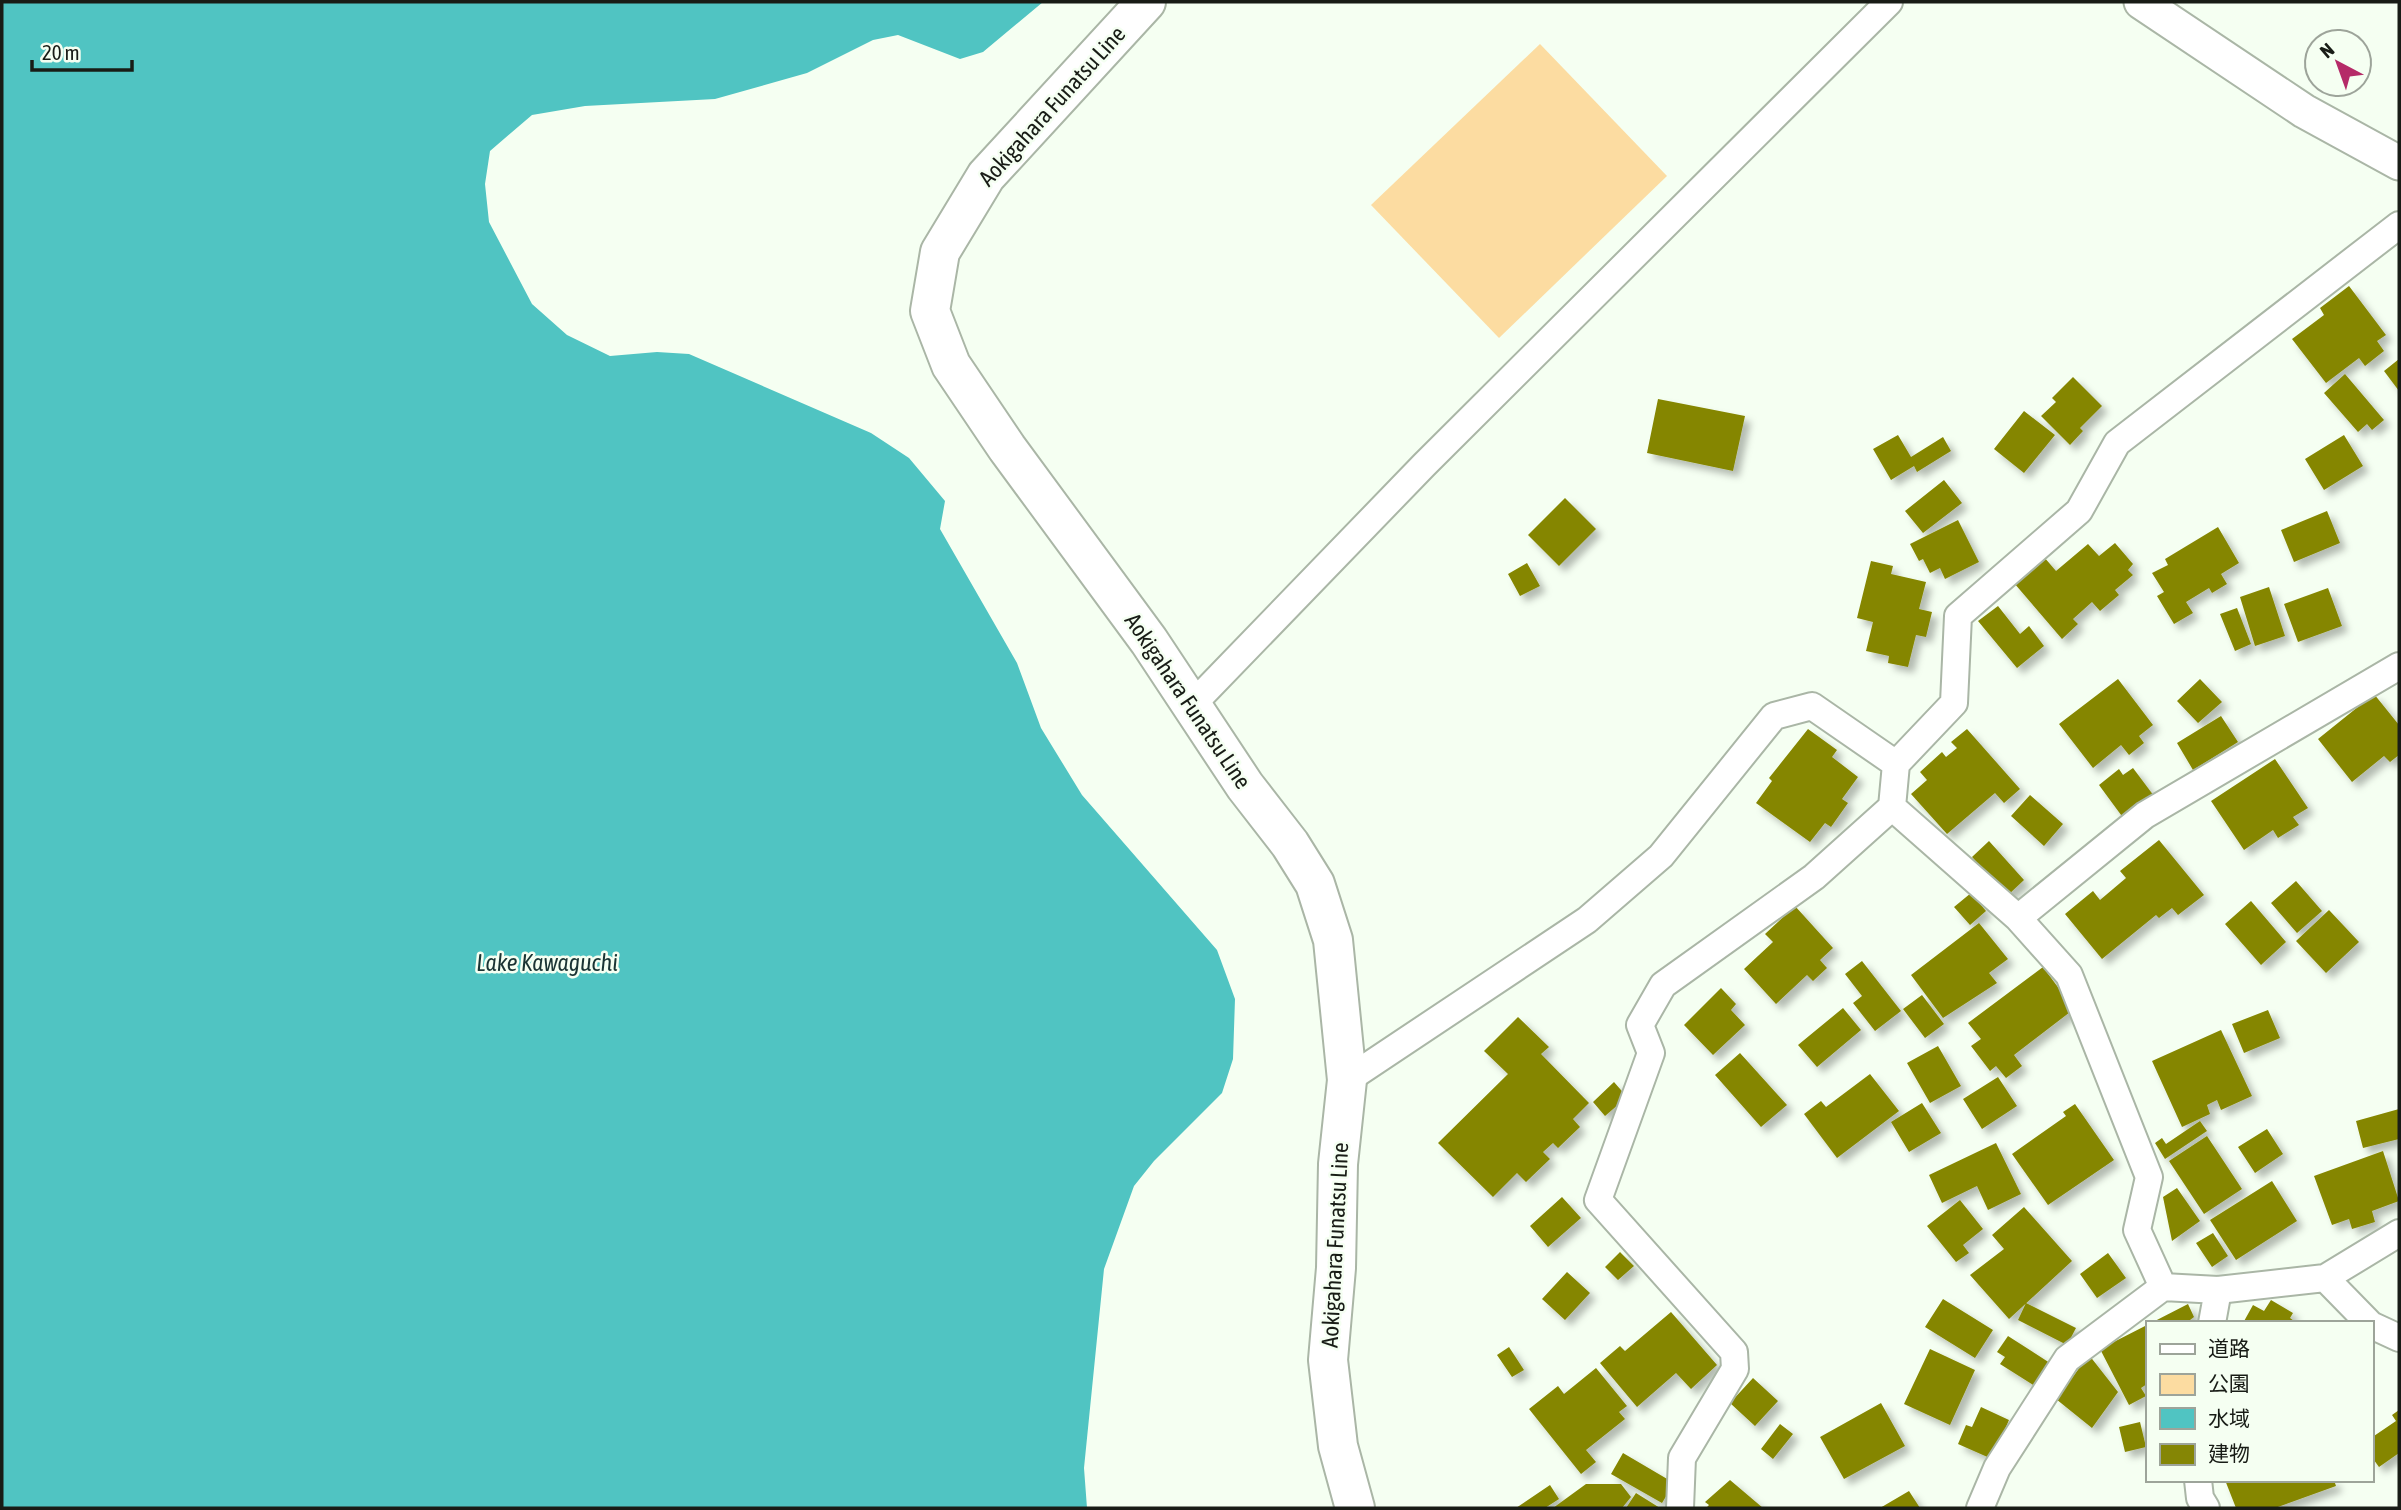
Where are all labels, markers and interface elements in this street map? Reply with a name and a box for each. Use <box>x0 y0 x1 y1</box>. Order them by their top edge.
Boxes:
street label: Aokigahara Funatsu Line <box>974 21 1130 191</box>
scale bar <box>32 28 131 72</box>
north arrow <box>2303 28 2373 98</box>
text: N <box>2315 38 2338 62</box>
text: 20 m <box>42 40 80 64</box>
street label: Aokigahara Funatsu Line <box>1120 608 1256 794</box>
water label: Lake Kawaguchi <box>476 949 618 976</box>
street label: Aokigahara Funatsu Line <box>1317 1142 1353 1348</box>
legend <box>2146 1321 2373 1482</box>
text: 道路 <box>2208 1336 2250 1360</box>
text: 公園 <box>2208 1371 2250 1395</box>
text: 水域 <box>2208 1406 2250 1430</box>
text: 建物 <box>2208 1441 2250 1465</box>

